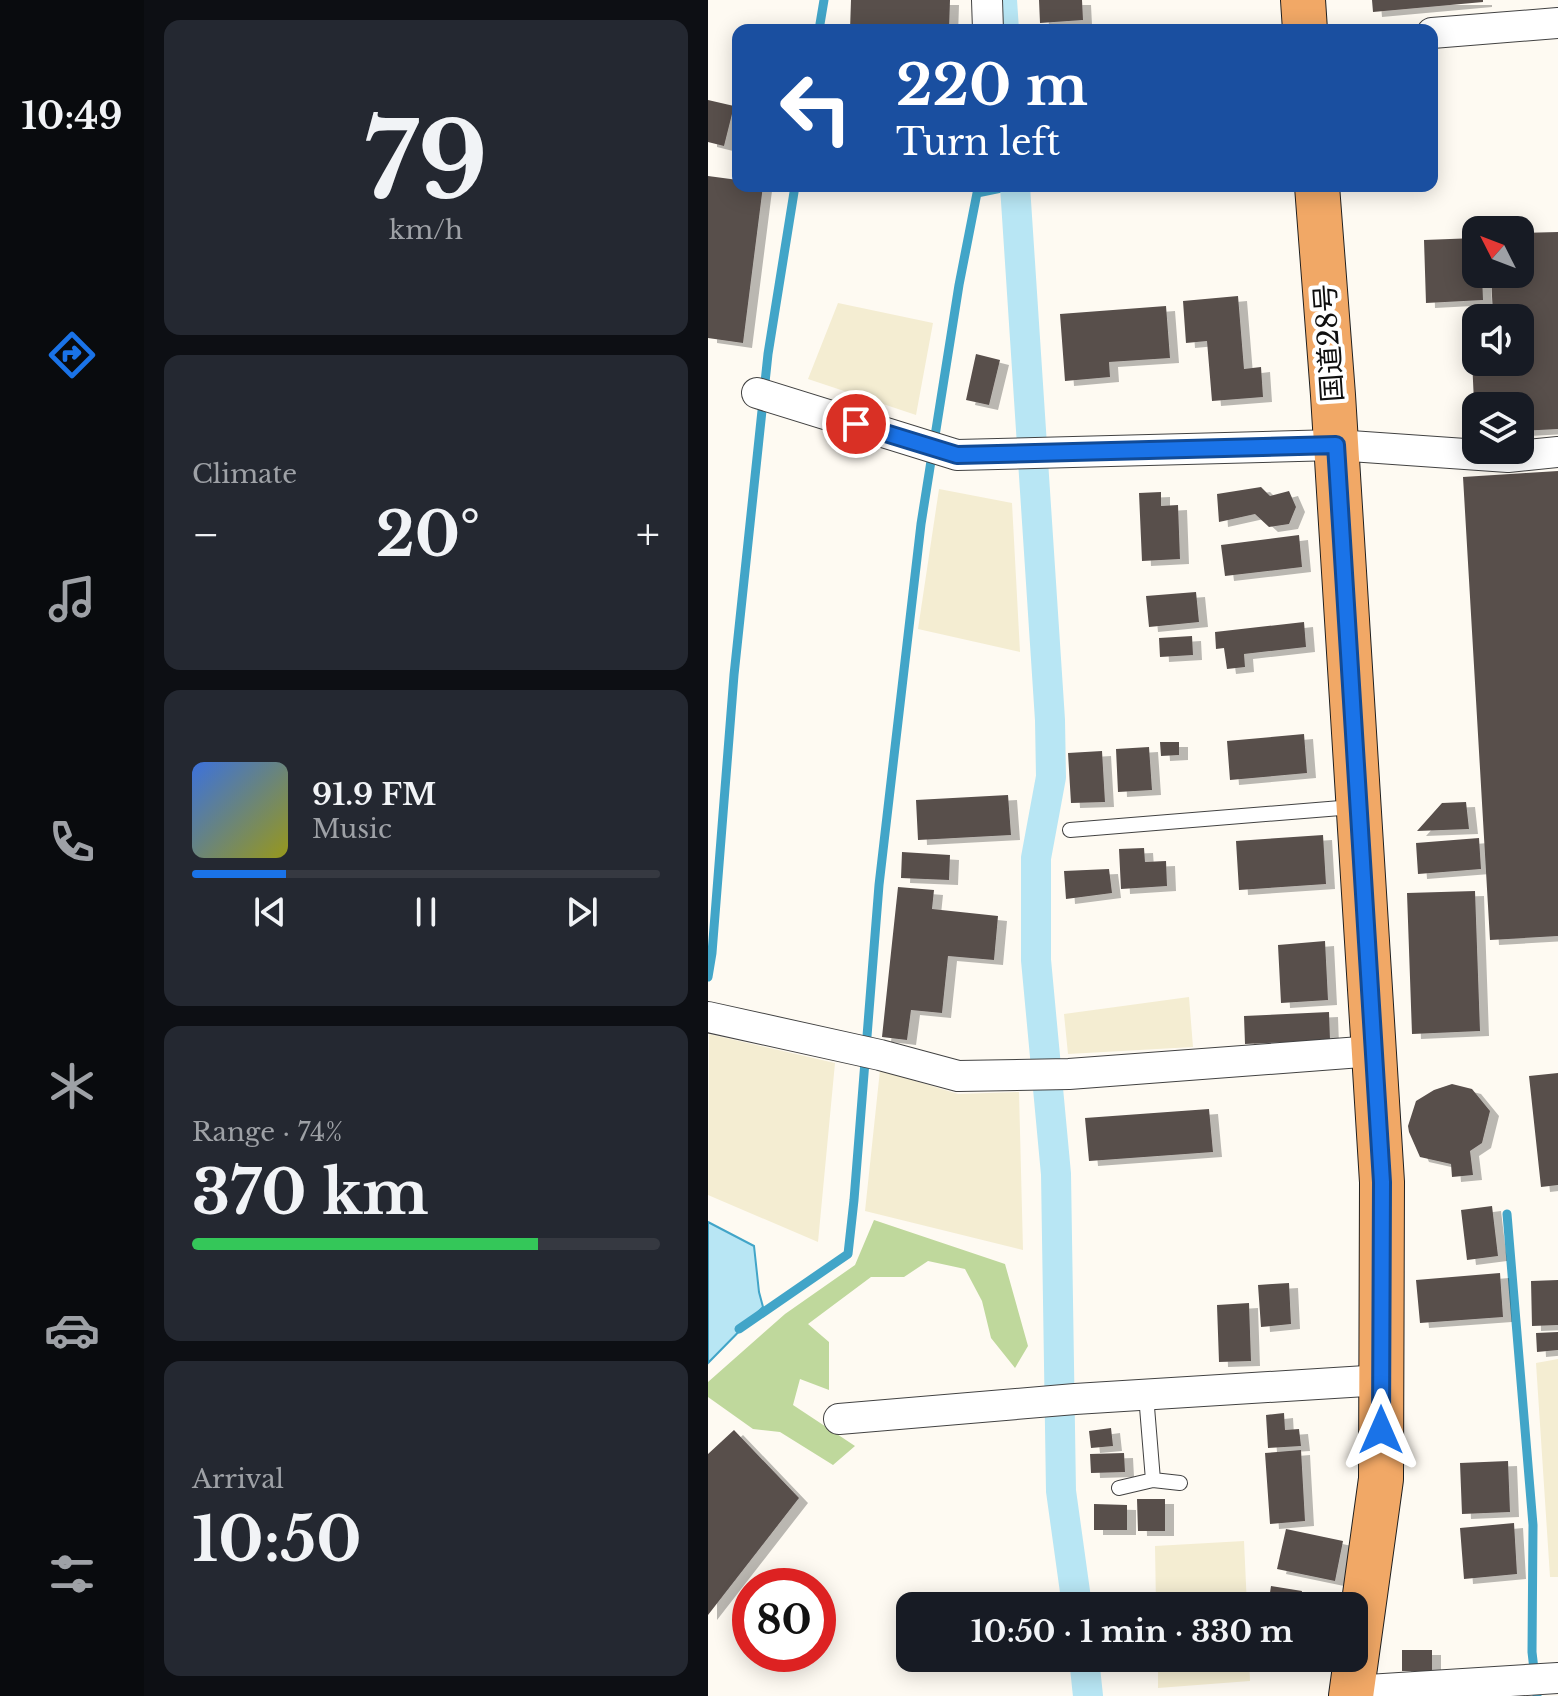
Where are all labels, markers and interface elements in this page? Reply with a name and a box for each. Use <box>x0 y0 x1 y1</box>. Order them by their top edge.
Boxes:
text: 220 m <box>896 51 1088 120</box>
icon: left <box>764 56 868 160</box>
text: 10:49 <box>21 94 123 139</box>
text: 79 <box>364 97 488 226</box>
text: Turn left <box>896 120 1060 165</box>
text: km/h <box>389 214 463 246</box>
north arrow <box>1462 216 1534 288</box>
map controls <box>1462 216 1534 464</box>
street label: 国道28号 <box>1307 283 1351 403</box>
button: sound <box>1462 304 1534 376</box>
icon: directions <box>44 327 100 383</box>
pin <box>822 390 890 458</box>
button: layers <box>1462 392 1534 464</box>
icon: arrive <box>834 402 878 446</box>
text: Climate <box>192 458 297 490</box>
text: 20° <box>376 498 480 572</box>
text: − <box>192 507 220 562</box>
text: + <box>636 507 660 562</box>
icon: music <box>44 571 100 627</box>
text: 91.9 FM <box>312 776 436 813</box>
text: Music <box>312 813 392 845</box>
icon: phone <box>44 814 100 870</box>
icon: previous <box>248 890 292 934</box>
icon: pause <box>404 890 448 934</box>
icon: next <box>560 890 604 934</box>
icon: climate <box>44 1058 100 1114</box>
text: Range · 74% <box>192 1116 343 1148</box>
text: 370 km <box>192 1156 429 1230</box>
icon: car <box>44 1302 100 1358</box>
position arrow <box>1339 1388 1423 1472</box>
text: Arrival <box>192 1463 284 1495</box>
text: 10:50 <box>192 1503 362 1577</box>
icon: filters <box>44 1546 100 1602</box>
speed limit sign: 80 <box>732 1568 836 1672</box>
text: 10:50 · 1 min · 330 m <box>971 1613 1293 1650</box>

